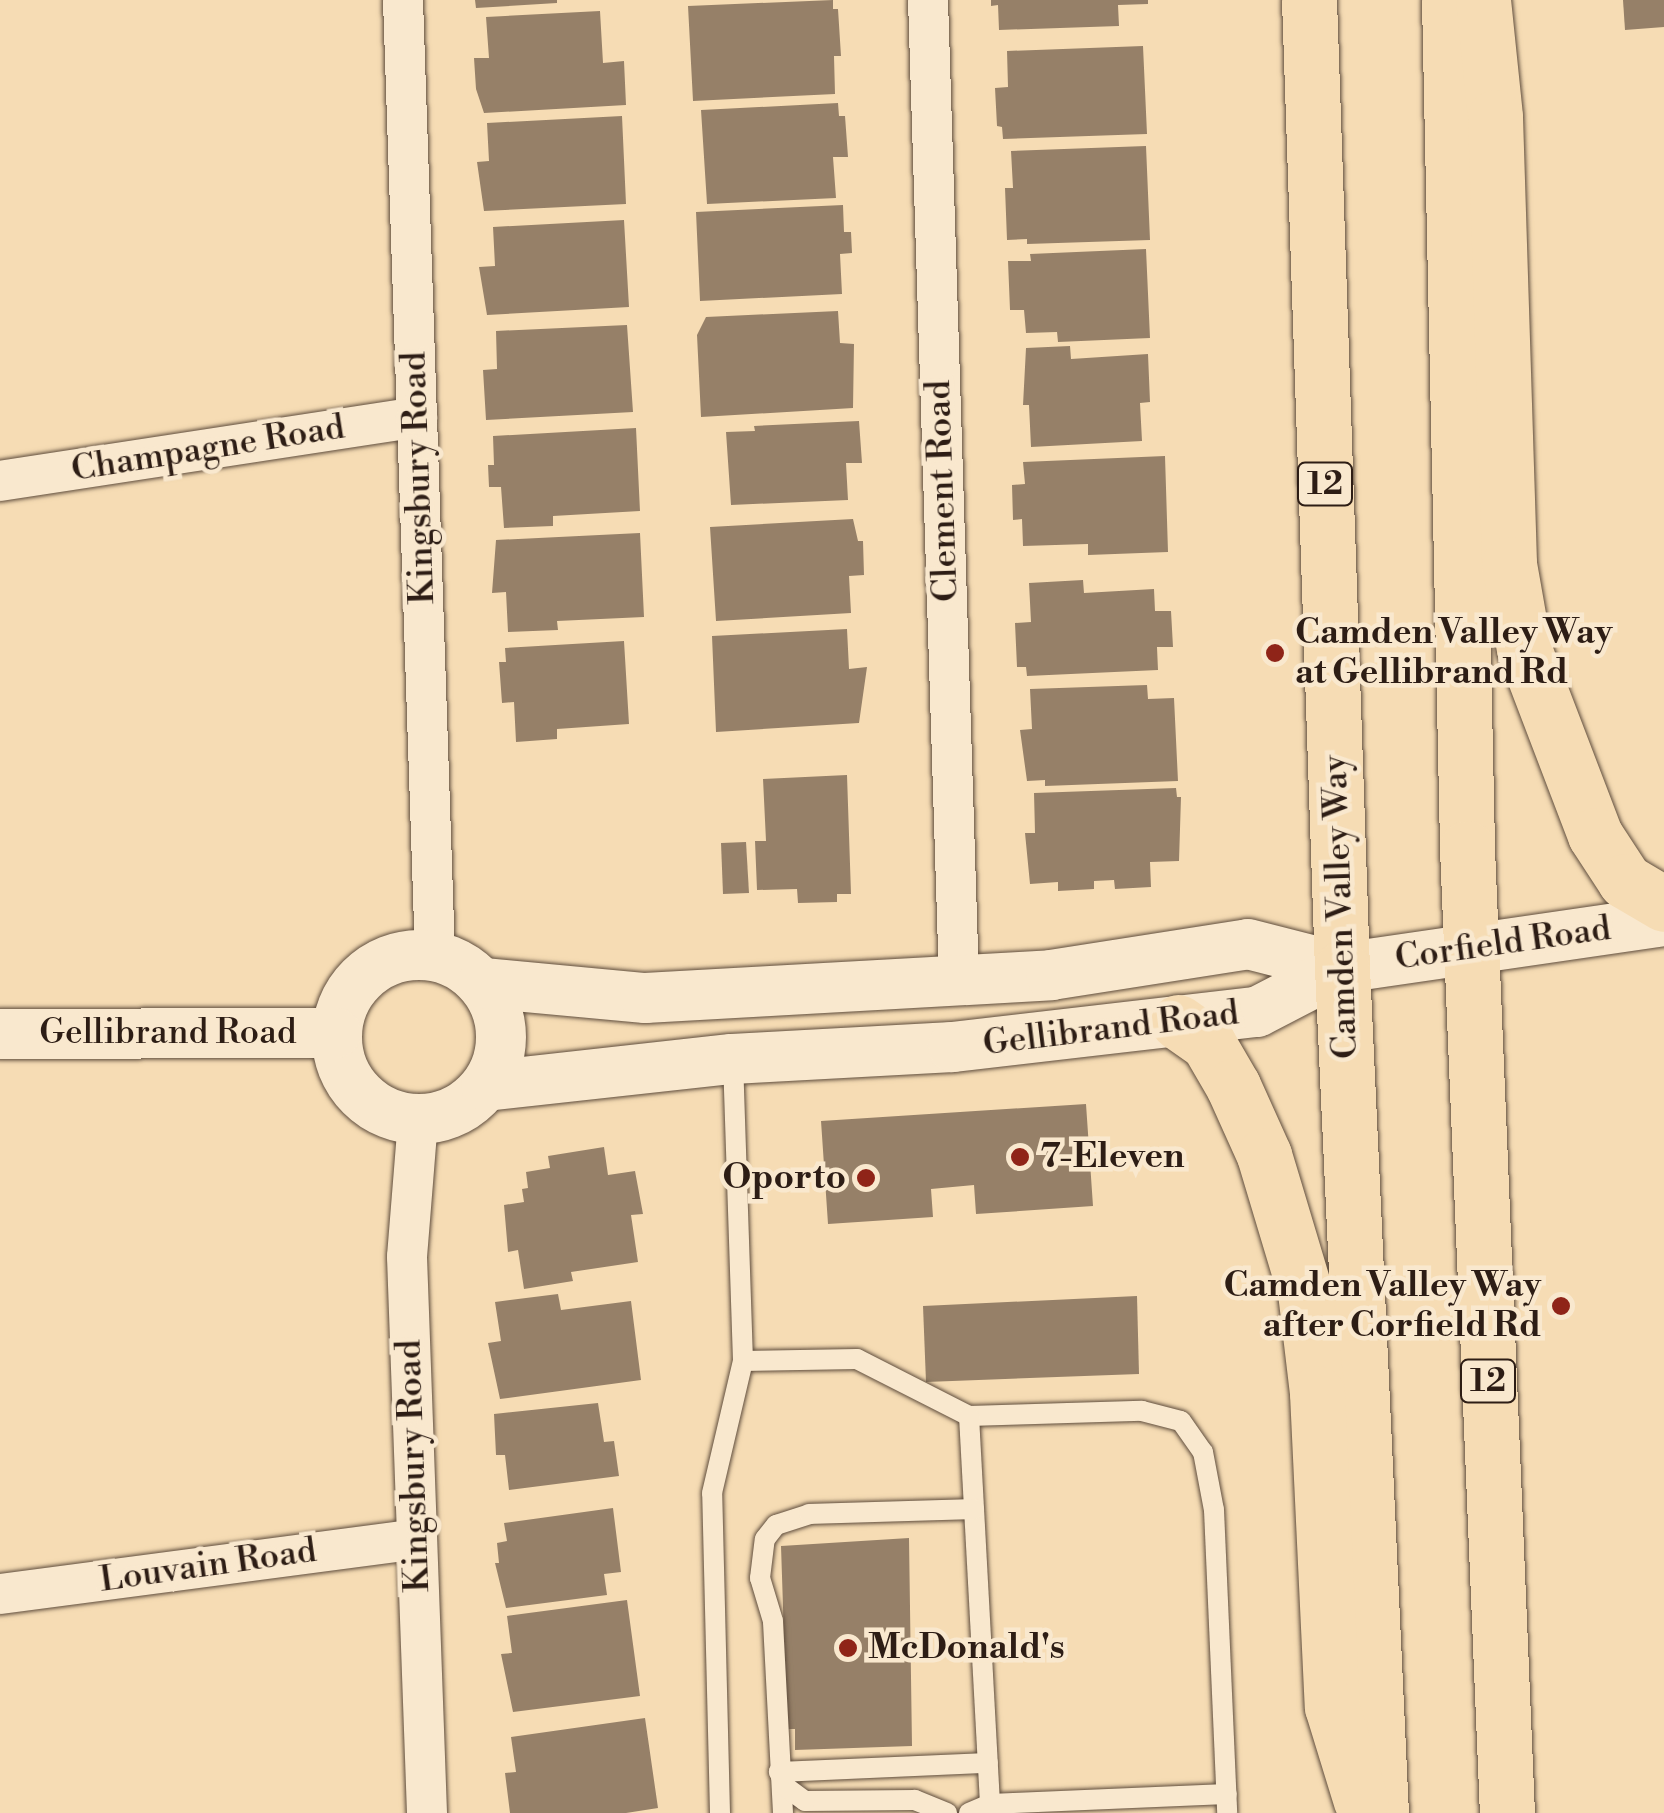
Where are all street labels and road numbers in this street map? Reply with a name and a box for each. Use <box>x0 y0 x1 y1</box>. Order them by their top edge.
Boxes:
street label: Kingsbury Road <box>394 351 444 605</box>
street label: Clement Road <box>918 379 968 603</box>
street label: Champagne Road <box>68 407 348 491</box>
road number: 12 <box>1295 457 1355 511</box>
street label: Camden Valley Way <box>1315 754 1367 1060</box>
street label: Corfield Road <box>1392 908 1614 980</box>
street label: Gellibrand Road <box>981 992 1241 1066</box>
street label: Gellibrand Road <box>39 1012 297 1054</box>
street label: Kingsbury Road <box>389 1339 439 1593</box>
road number: 12 <box>1458 1354 1518 1408</box>
street label: Louvain Road <box>97 1530 319 1602</box>

